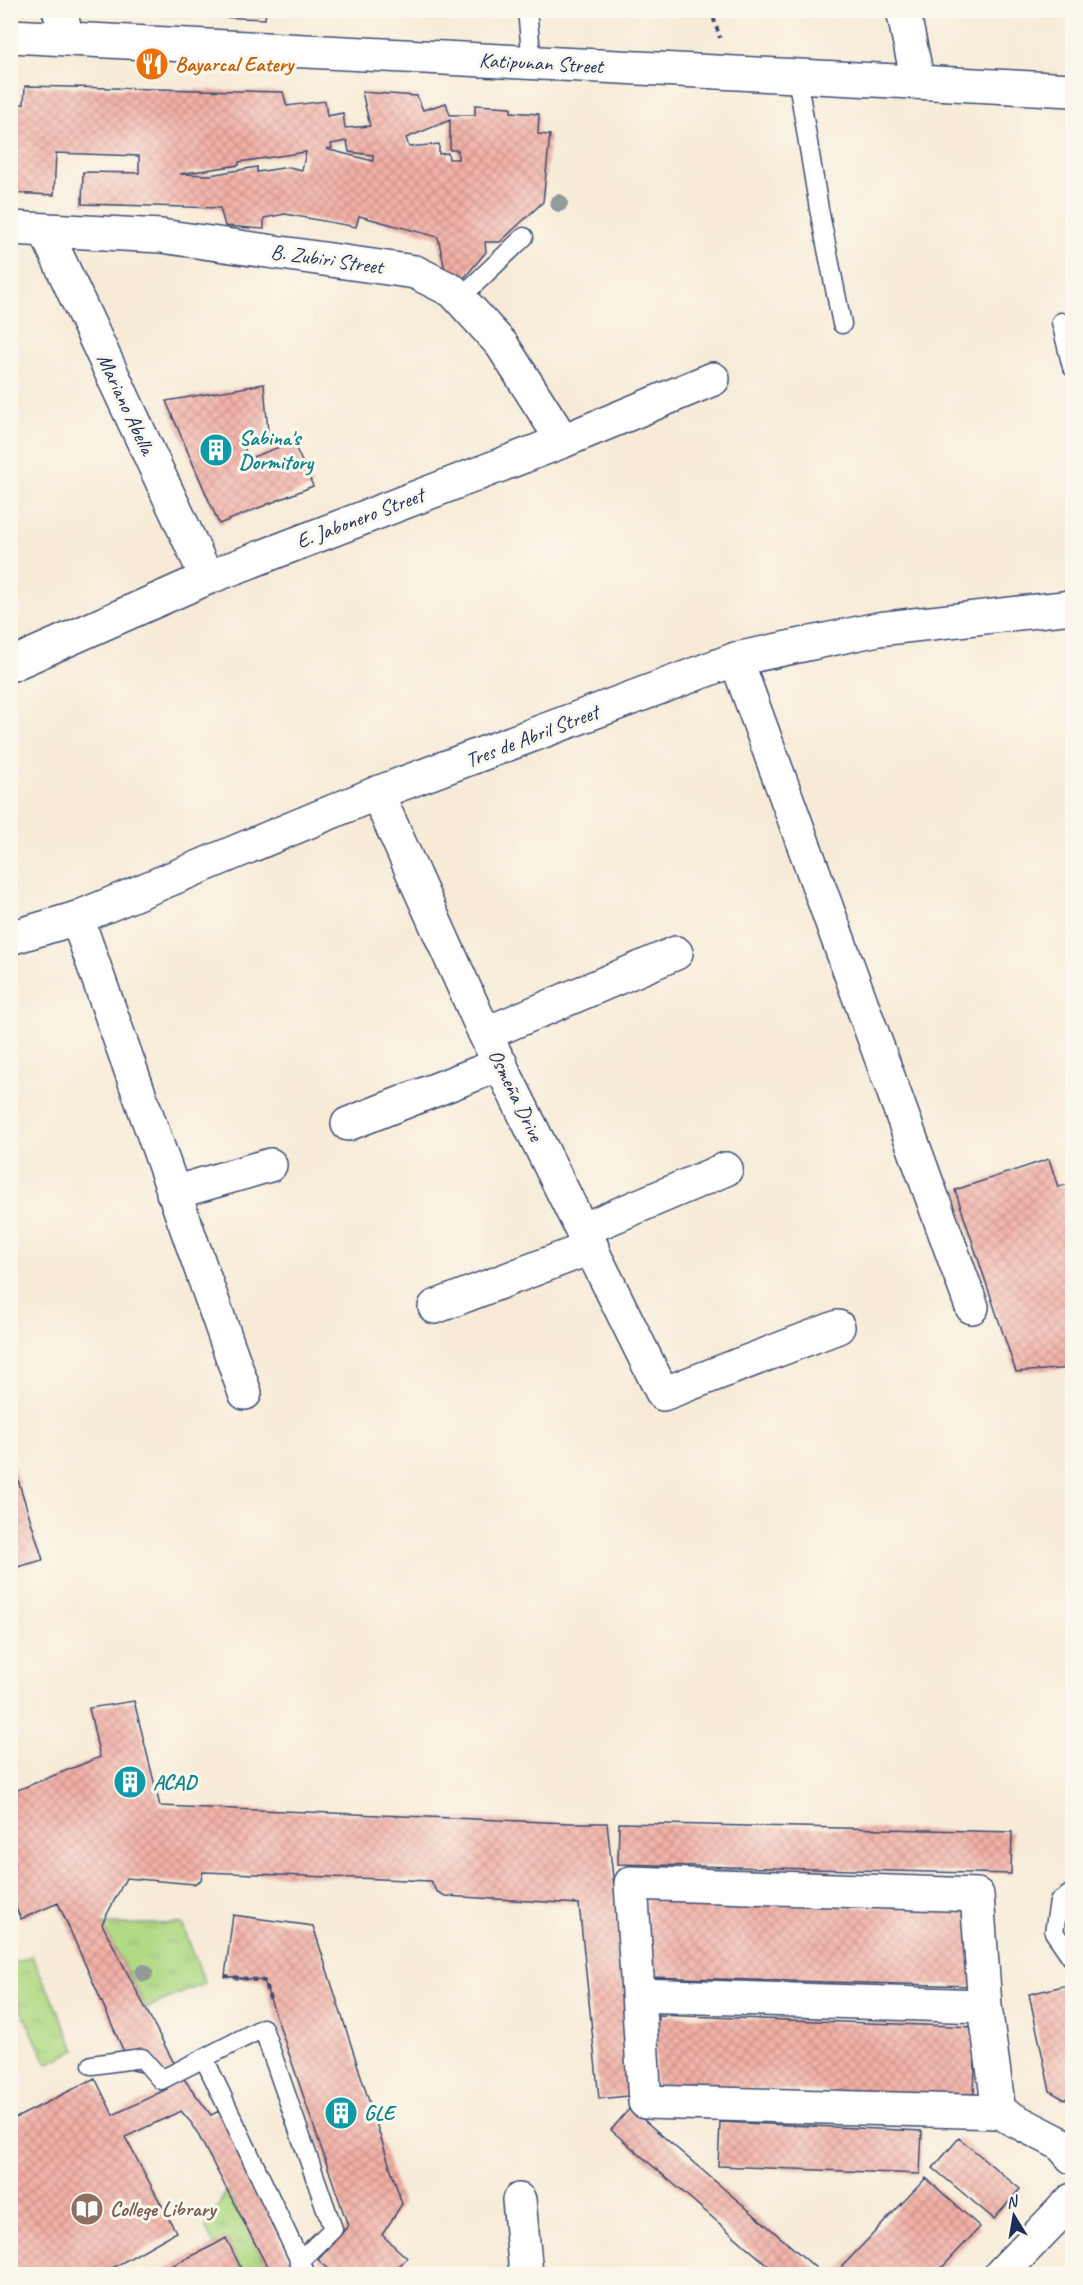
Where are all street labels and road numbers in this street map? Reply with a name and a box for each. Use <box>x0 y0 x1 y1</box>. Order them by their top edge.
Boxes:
street label: Katipunan Street <box>478 47 606 79</box>
street label: B. Zubiri Street <box>269 238 387 280</box>
street label: Mariano Abella <box>91 349 162 461</box>
street label: E. Jabonero Street <box>293 481 430 554</box>
street label: Tres de Abril Street <box>462 698 605 773</box>
street label: Osmeña Drive <box>483 1045 550 1146</box>

